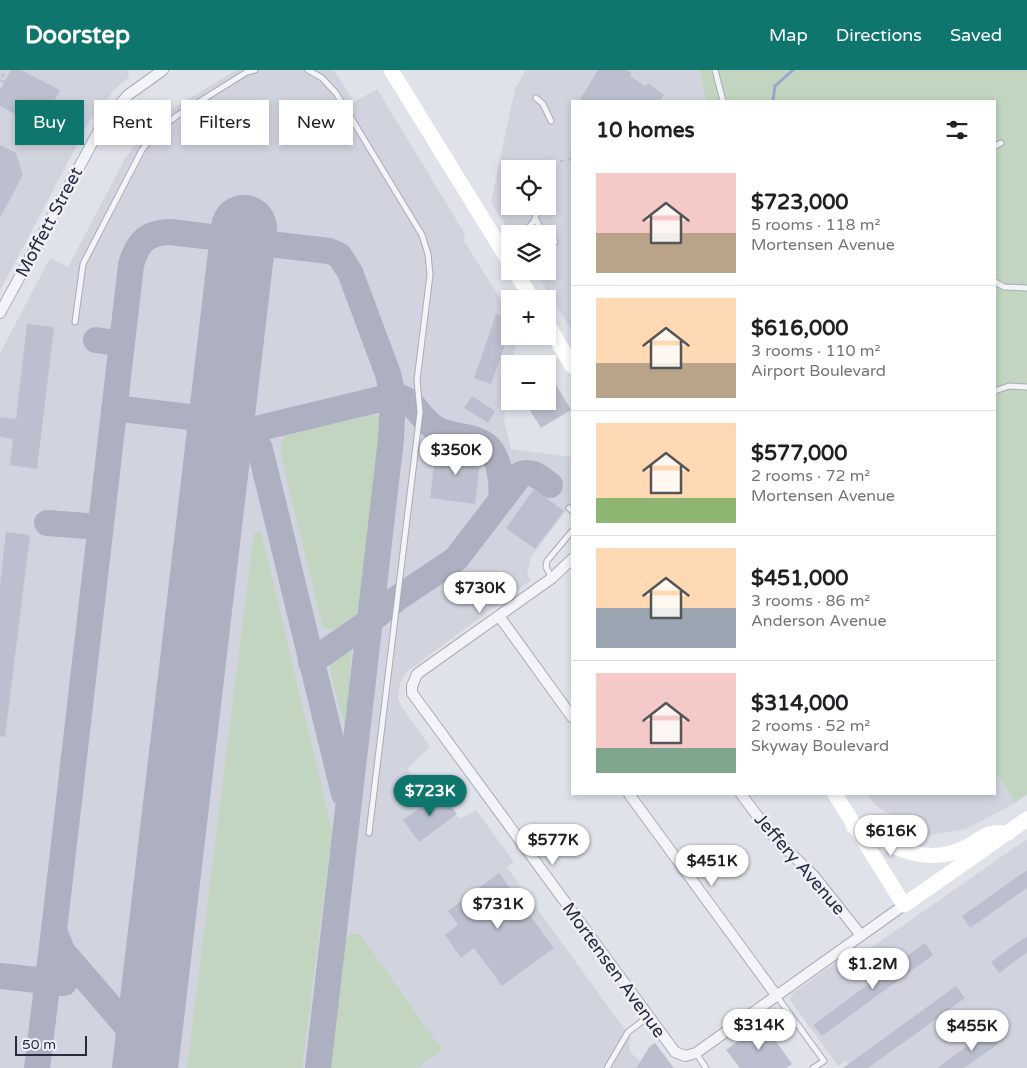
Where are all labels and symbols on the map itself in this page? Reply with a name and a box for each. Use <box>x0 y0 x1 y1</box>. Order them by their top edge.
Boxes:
street label: Moffett Street <box>11 163 87 281</box>
pin: $350K <box>421 434 491 476</box>
pin: $730K <box>445 572 515 614</box>
pin: $723K <box>395 774 465 817</box>
street label: Jeffery Avenue <box>750 809 850 919</box>
pin: $616K <box>856 814 926 857</box>
pin: $577K <box>518 824 588 866</box>
pin: $451K <box>677 844 747 887</box>
pin: $731K <box>463 888 533 930</box>
street label: Mortensen Avenue <box>558 898 670 1042</box>
pin: $1.2M <box>838 948 908 990</box>
pin: $314K <box>724 1008 794 1051</box>
pin: $455K <box>937 1010 1007 1052</box>
scale bar <box>15 1033 88 1056</box>

